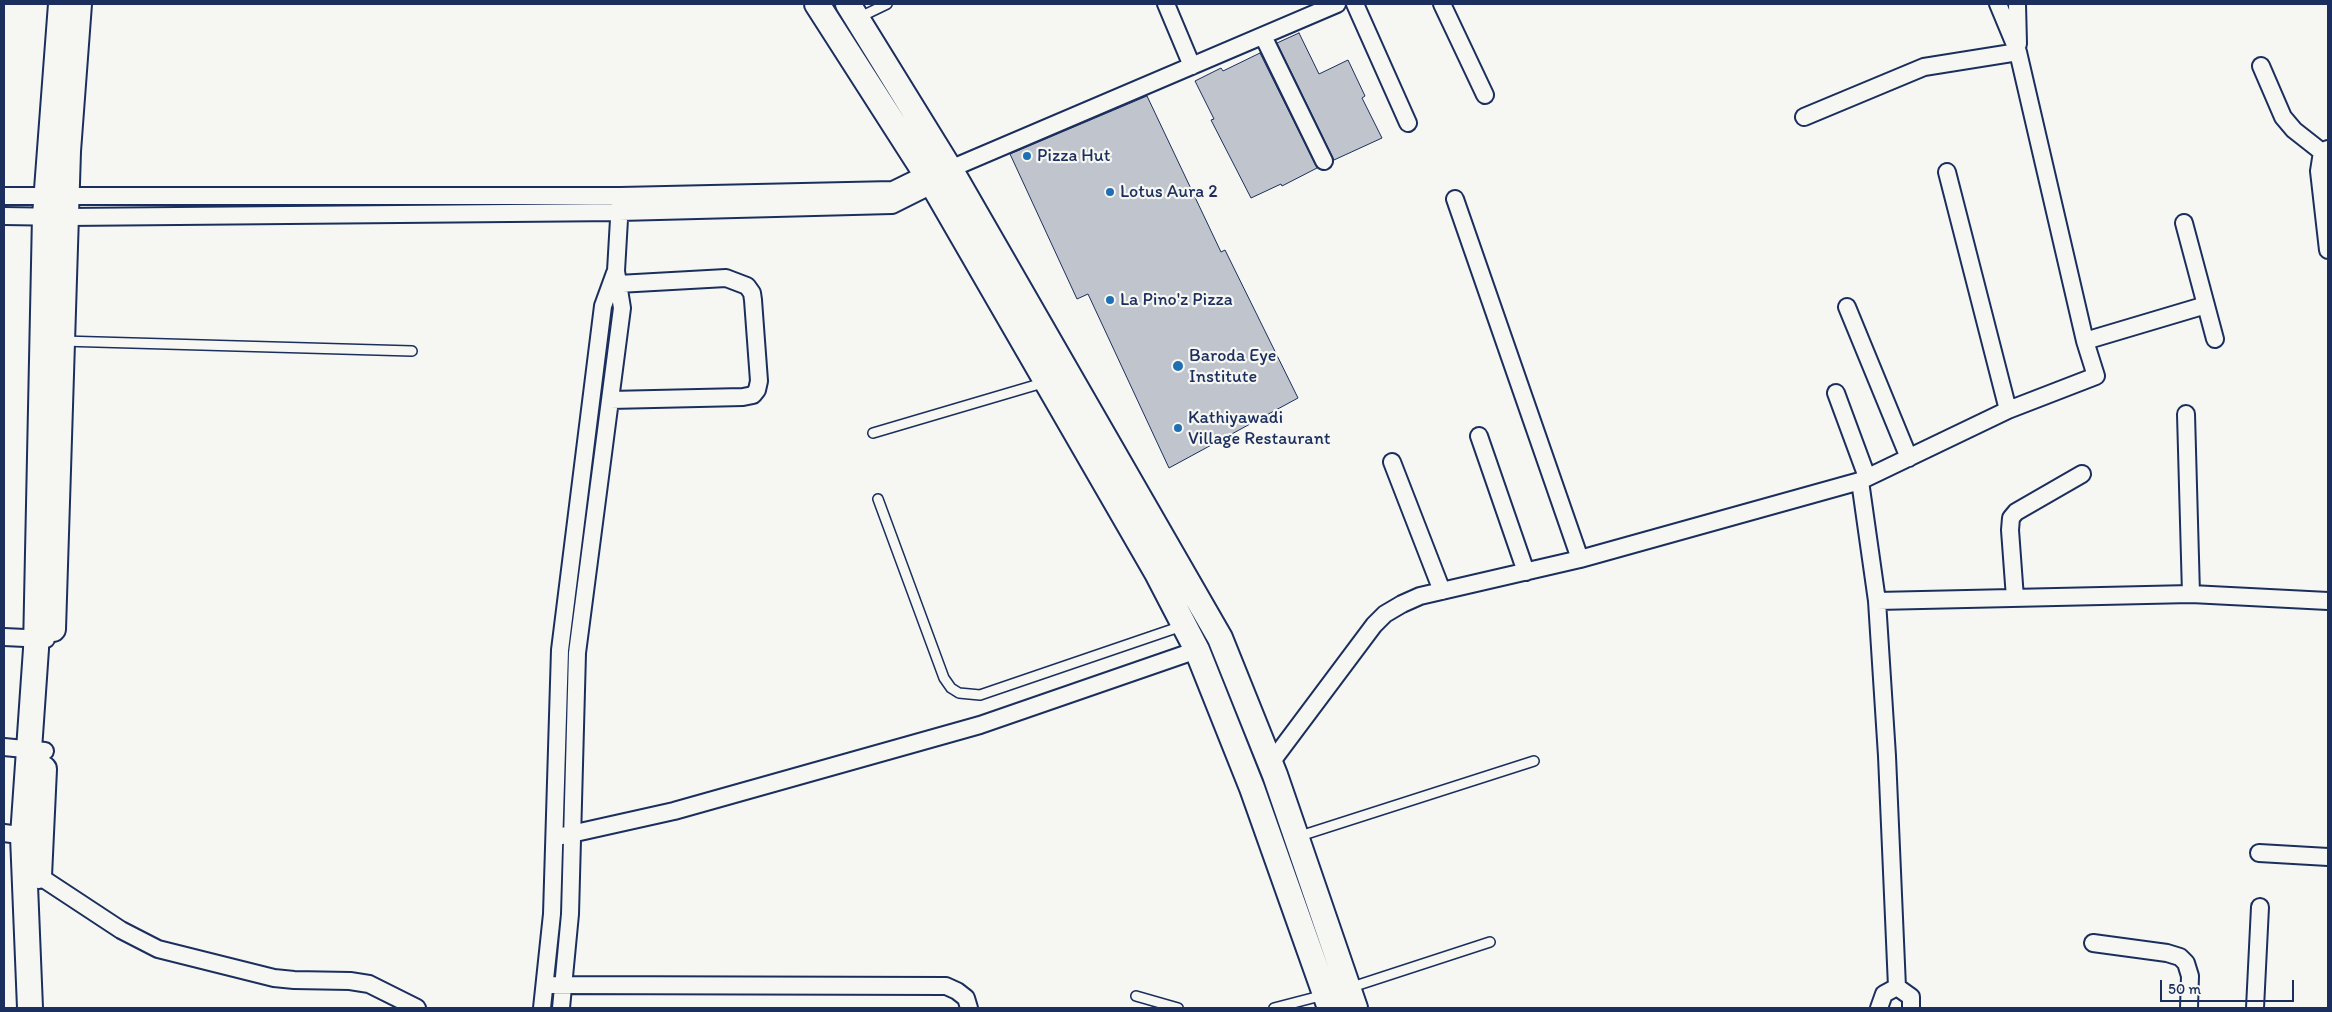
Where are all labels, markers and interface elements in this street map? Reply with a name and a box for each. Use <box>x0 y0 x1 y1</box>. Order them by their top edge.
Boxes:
place label: Pizza Hut <box>1037 145 1111 167</box>
marker: Pizza Hut <box>1021 150 1033 162</box>
place label: Lotus Aura 2 <box>1120 181 1218 203</box>
marker: Lotus Aura 2 <box>1104 186 1116 198</box>
place label: La Pino'z Pizza <box>1120 289 1233 311</box>
marker: La Pino'z Pizza <box>1104 294 1116 306</box>
place label: Baroda Eye Institute <box>1189 345 1276 388</box>
marker: Baroda Eye Institute <box>1171 359 1185 373</box>
place label: Kathiyawadi Village Restaurant <box>1188 407 1331 449</box>
marker: Kathiyawadi Village Restaurant <box>1172 422 1184 434</box>
scale bar <box>2162 970 2296 1002</box>
text: 50 m <box>2168 980 2201 998</box>

